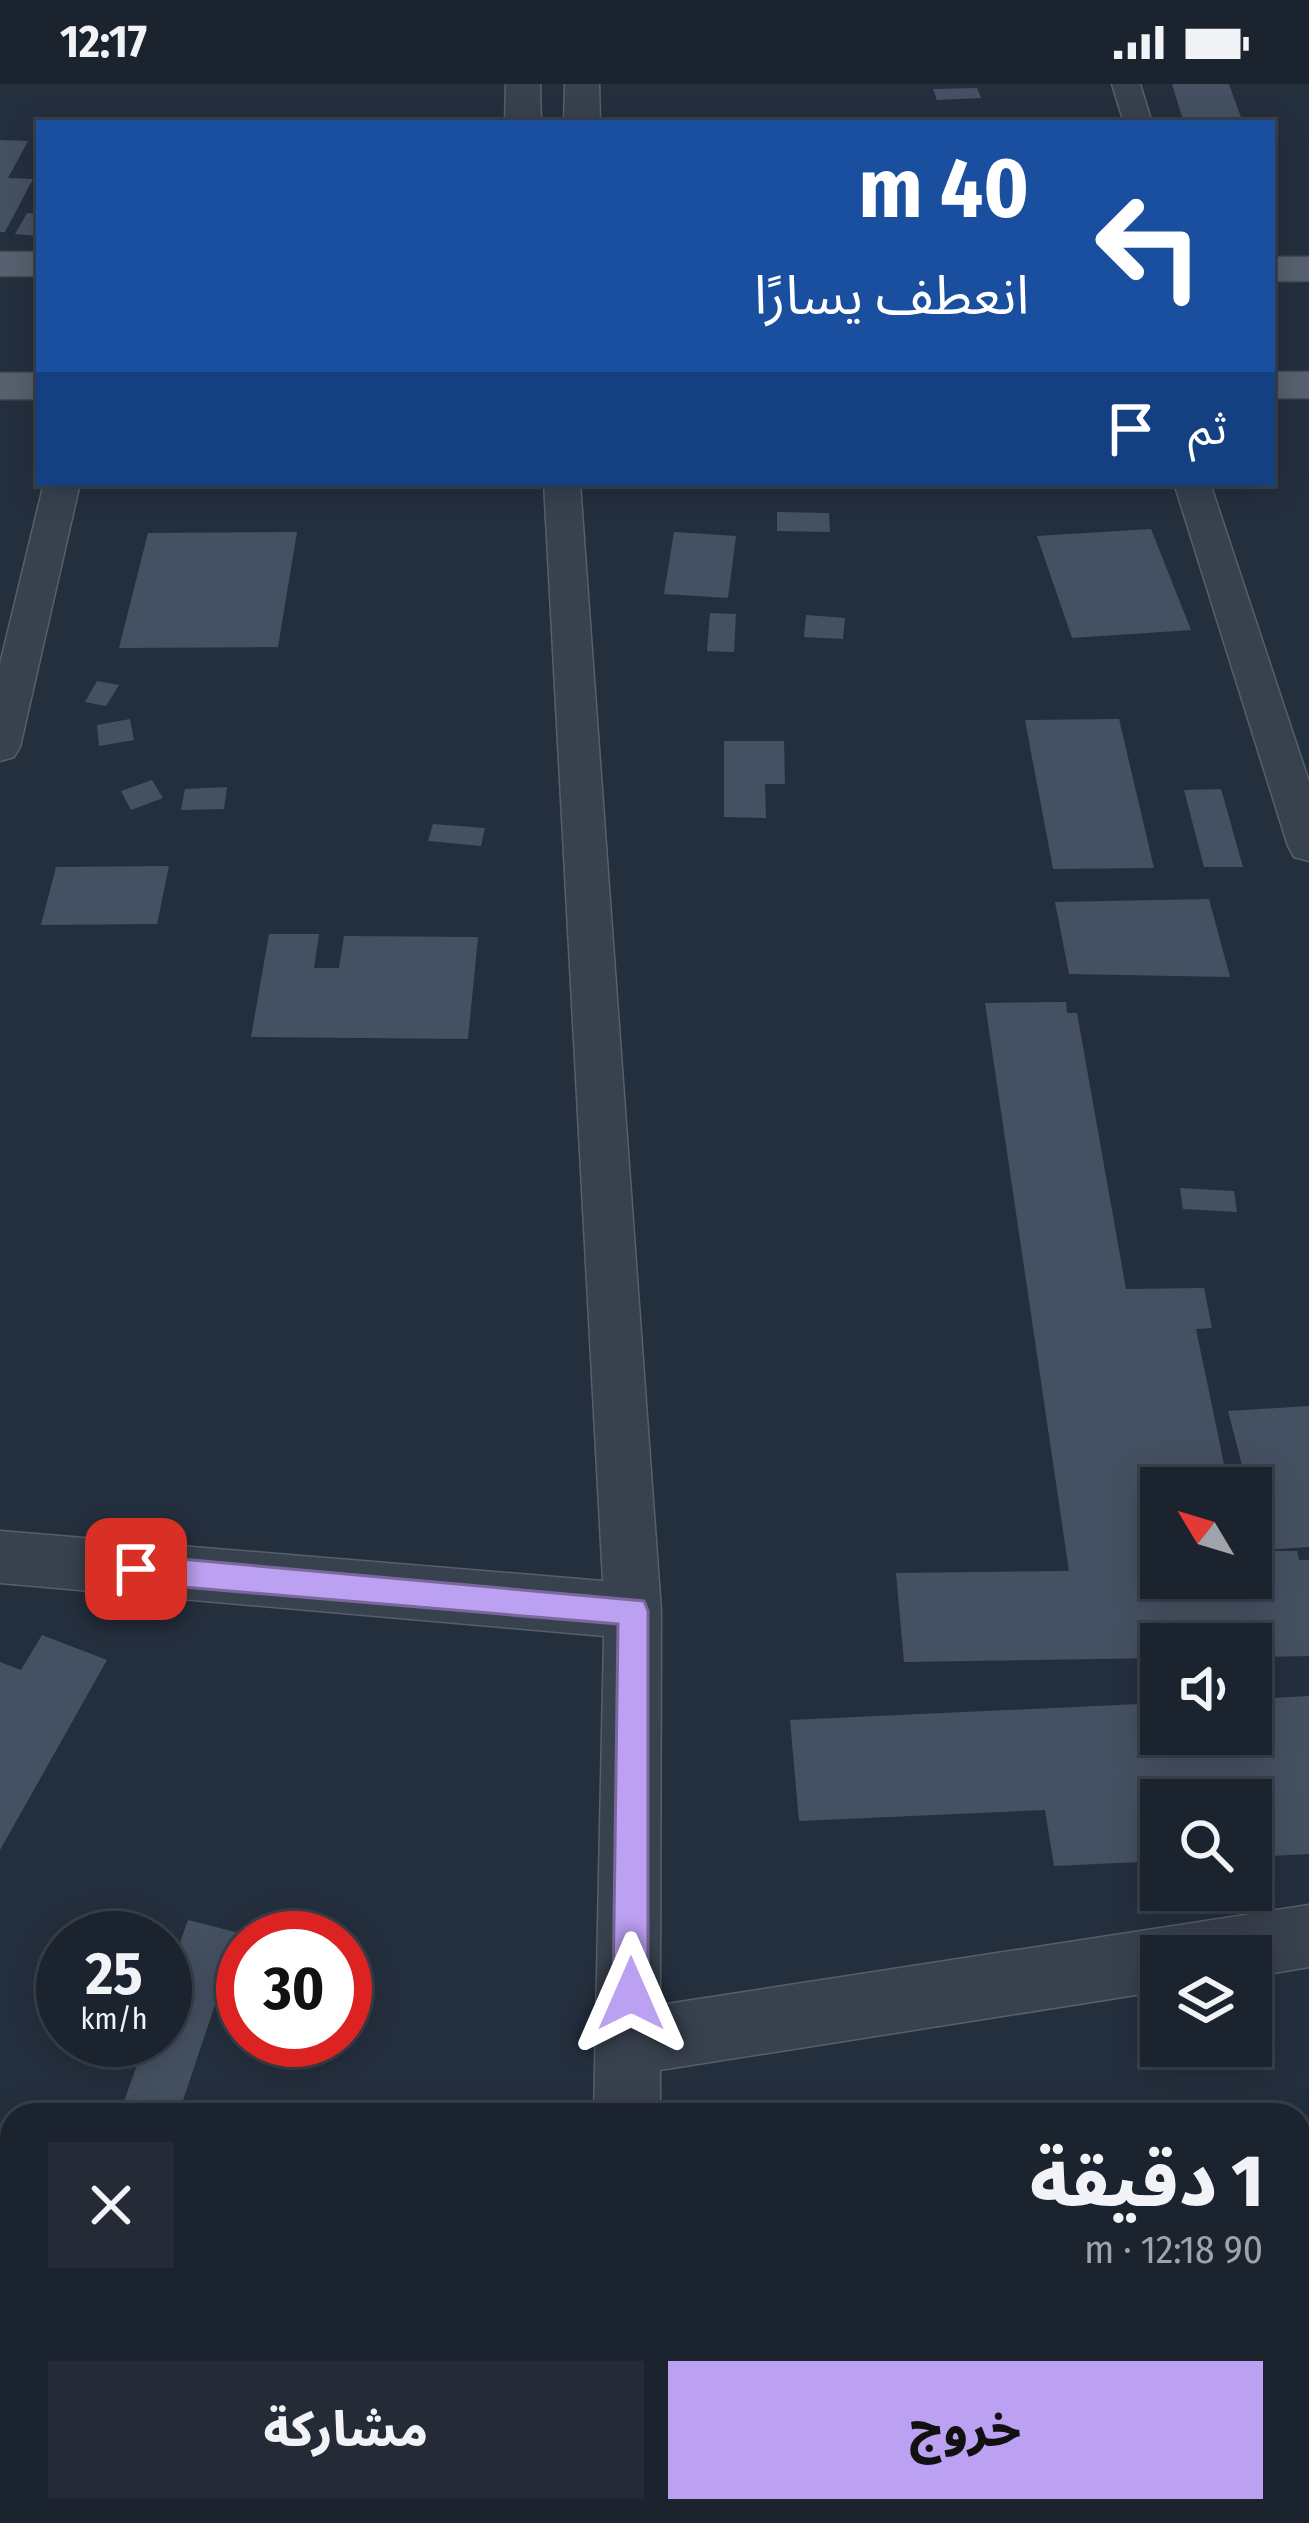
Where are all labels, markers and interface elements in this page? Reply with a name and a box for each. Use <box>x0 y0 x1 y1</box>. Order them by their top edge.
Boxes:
text: 12:17 <box>60 15 147 69</box>
text: 40 m <box>858 138 1029 239</box>
icon: left <box>1071 168 1227 324</box>
text: انعطف يسارًا <box>754 264 1029 328</box>
icon: arrive <box>1098 396 1164 462</box>
text: ثم <box>1188 402 1227 456</box>
north arrow <box>1140 1467 1272 1599</box>
map controls <box>1140 1467 1272 2067</box>
pin <box>85 1518 187 1620</box>
icon: arrive <box>103 1536 169 1602</box>
button: sound <box>1140 1623 1272 1755</box>
button: search <box>1140 1779 1272 1911</box>
speed limit sign: 30 <box>216 1911 372 2067</box>
position arrow <box>568 1931 694 2057</box>
button: layers <box>1140 1935 1272 2067</box>
text: 25 <box>85 1938 143 2010</box>
text: km/h <box>81 2001 147 2037</box>
text: 1 دقيقة <box>1029 2139 1263 2225</box>
button: close <box>48 2142 174 2268</box>
text: 90 m · 12:18 <box>1084 2227 1263 2273</box>
button: مشاركة <box>48 2361 644 2499</box>
button: خروج <box>668 2361 1263 2499</box>

